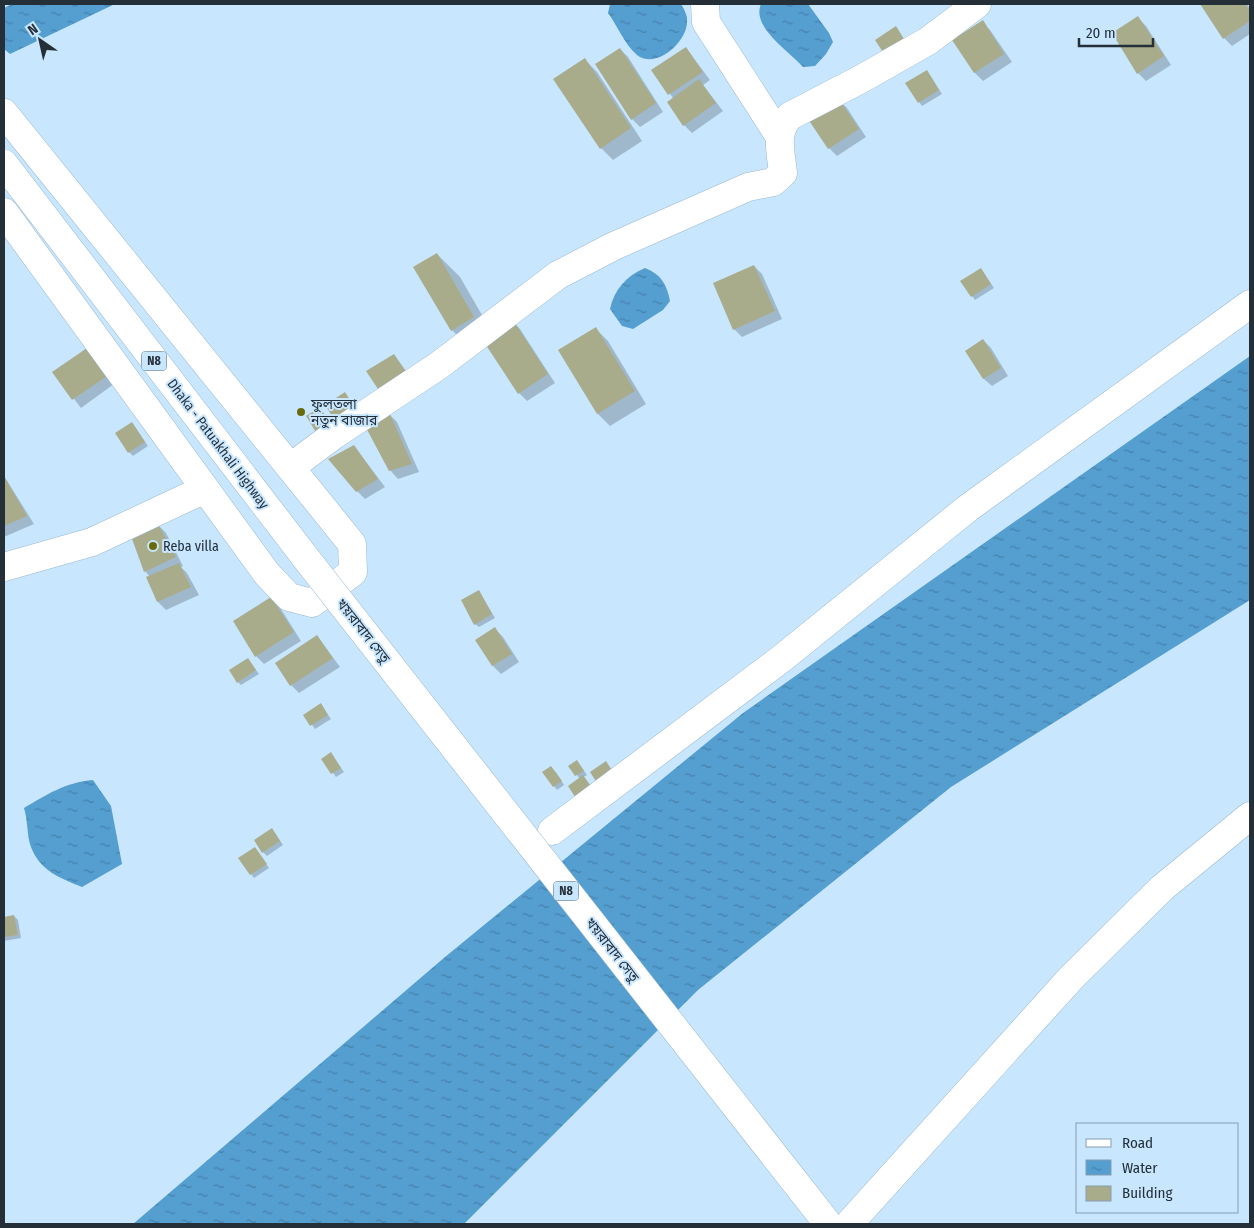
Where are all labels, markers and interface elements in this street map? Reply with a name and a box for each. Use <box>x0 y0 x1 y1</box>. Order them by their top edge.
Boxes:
north arrow <box>15 15 65 65</box>
scale bar <box>1079 15 1153 47</box>
text: N <box>25 20 41 39</box>
text: 20 m <box>1086 24 1116 42</box>
road number: N8 <box>142 352 166 371</box>
street label: Dhaka - Patuakhali Highway <box>164 376 273 513</box>
place label: ফুলতলা নতুন বাজার <box>310 396 378 429</box>
marker: ফুলতলা নতুন বাজার <box>295 406 307 418</box>
place label: Reba villa <box>163 538 219 555</box>
marker: Reba villa <box>147 540 159 552</box>
street label: খয়রাবাদ সেতু <box>332 595 394 668</box>
road number: N8 <box>554 881 578 900</box>
street label: খয়রাবাদ সেতু <box>581 914 643 987</box>
legend <box>1076 1123 1239 1213</box>
text: Road <box>1122 1134 1153 1152</box>
text: Water <box>1122 1159 1158 1177</box>
text: Building <box>1122 1184 1173 1202</box>

